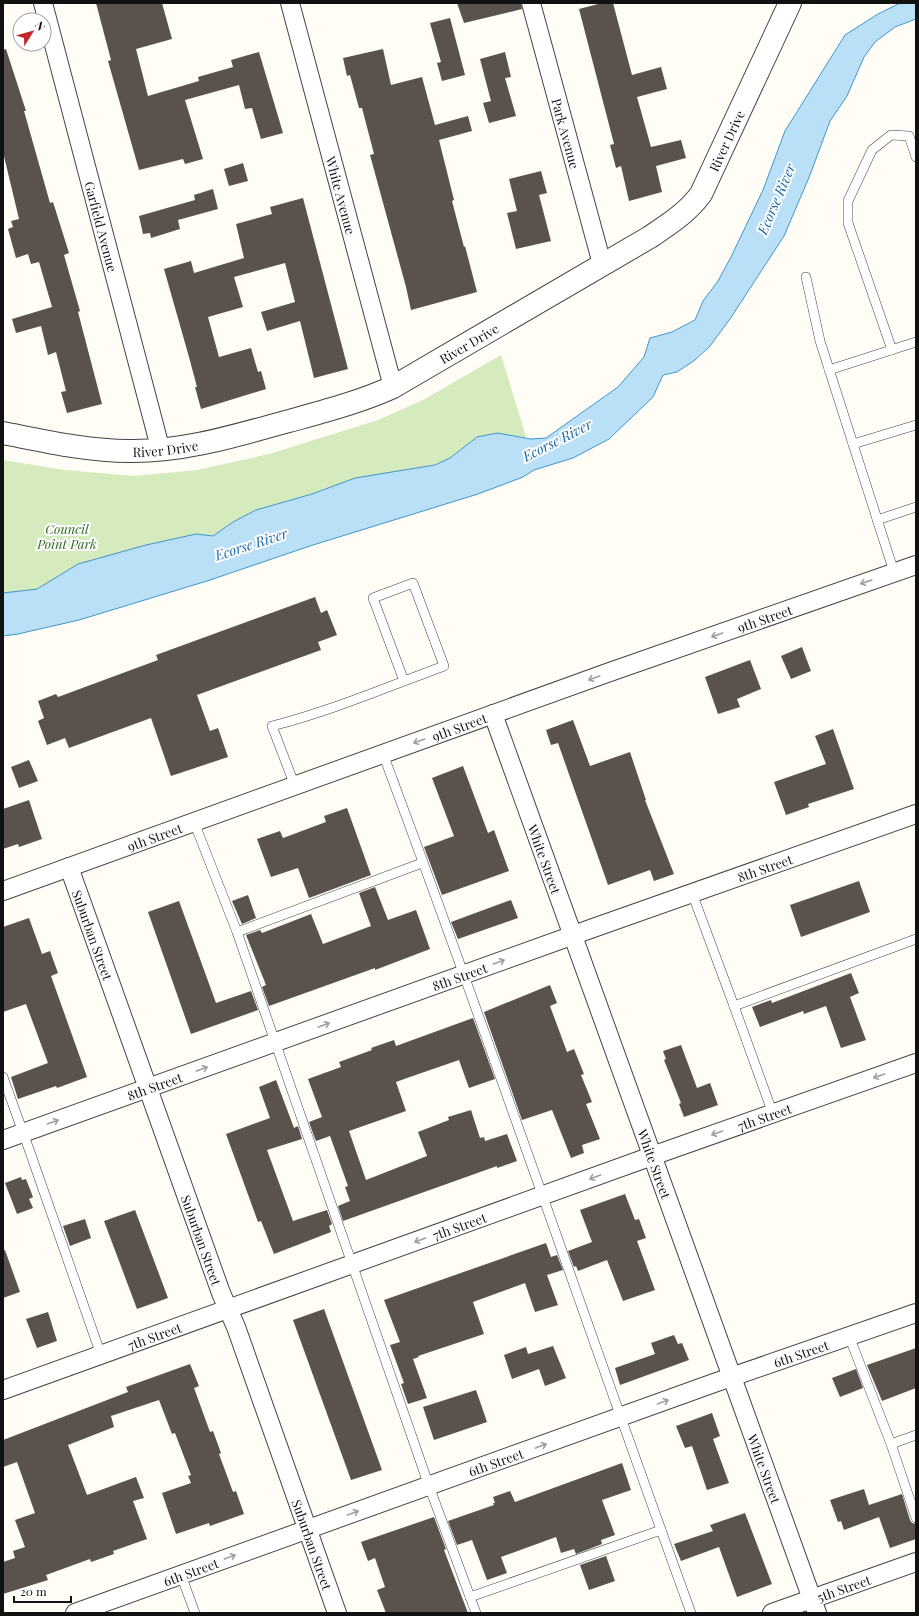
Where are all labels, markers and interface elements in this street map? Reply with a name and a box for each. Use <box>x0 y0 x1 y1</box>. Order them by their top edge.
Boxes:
north arrow <box>12 12 52 52</box>
text: N <box>32 18 49 33</box>
street label: Park Avenue <box>549 96 584 171</box>
street label: River Drive <box>704 107 748 174</box>
street label: White Avenue <box>323 153 360 236</box>
water label: Ecorse River <box>752 160 800 238</box>
street label: Garfield Avenue <box>82 179 122 274</box>
street label: River Drive <box>436 319 502 367</box>
water label: Ecorse River <box>518 414 596 466</box>
street label: River Drive <box>133 436 200 460</box>
park label: Council Point Park <box>36 520 97 552</box>
water label: Ecorse River <box>211 523 291 565</box>
one-way arrow <box>860 579 872 587</box>
street label: 9th Street <box>735 600 795 635</box>
one-way arrow <box>711 631 723 639</box>
one-way arrow <box>589 674 601 682</box>
street label: 9th Street <box>429 709 489 744</box>
one-way arrow <box>414 738 426 746</box>
street label: 9th Street <box>125 819 185 854</box>
street label: White Street <box>525 821 566 896</box>
street label: 8th Street <box>735 850 795 885</box>
street label: Suburban Street <box>69 887 117 983</box>
one-way arrow <box>493 957 505 965</box>
street label: 8th Street <box>430 958 490 994</box>
one-way arrow <box>317 1020 329 1028</box>
one-way arrow <box>195 1064 207 1072</box>
street label: 8th Street <box>125 1068 185 1103</box>
one-way arrow <box>874 1073 886 1081</box>
street label: 7th Street <box>735 1099 794 1134</box>
one-way arrow <box>46 1118 59 1125</box>
street label: White Street <box>634 1126 675 1201</box>
one-way arrow <box>711 1130 723 1138</box>
one-way arrow <box>588 1174 601 1181</box>
street label: Suburban Street <box>178 1192 226 1288</box>
street label: 7th Street <box>430 1208 489 1243</box>
one-way arrow <box>413 1237 426 1244</box>
street label: 7th Street <box>125 1318 184 1353</box>
street label: 6th Street <box>771 1335 831 1370</box>
one-way arrow <box>657 1397 669 1405</box>
street label: White Street <box>744 1431 785 1506</box>
one-way arrow <box>535 1441 547 1449</box>
street label: 6th Street <box>466 1444 526 1479</box>
street label: Suburban Street <box>289 1497 337 1592</box>
one-way arrow <box>346 1509 359 1516</box>
one-way arrow <box>224 1553 237 1560</box>
street label: 6th Street <box>161 1554 221 1589</box>
street label: 5th Street <box>814 1570 873 1605</box>
scale bar <box>14 1578 71 1604</box>
text: 20 m <box>20 1583 47 1599</box>

